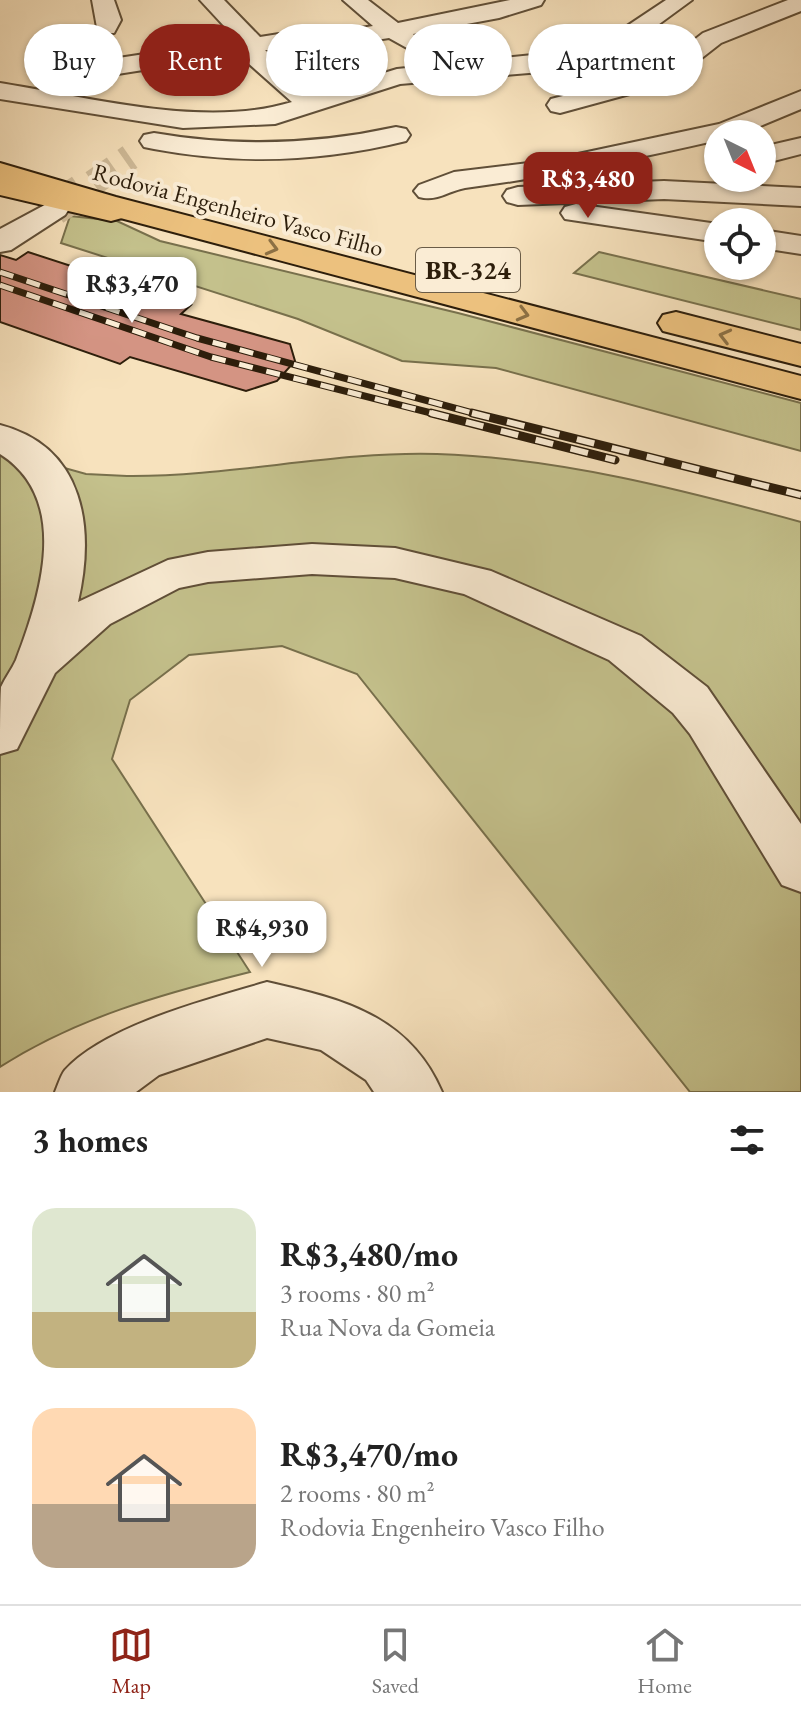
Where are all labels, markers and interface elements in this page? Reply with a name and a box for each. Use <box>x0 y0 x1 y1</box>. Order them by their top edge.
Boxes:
chip: Buy <box>24 24 123 96</box>
chip: Rent <box>139 24 250 96</box>
chip: Filters <box>266 24 388 96</box>
chip: New <box>404 24 512 96</box>
chip: Apartment <box>528 24 703 96</box>
north arrow <box>704 120 776 192</box>
map controls <box>704 120 776 280</box>
pin: R$3,480 <box>514 152 662 220</box>
street label: Rodovia Engenheiro Vasco Filho <box>89 156 387 263</box>
text: R$3,480 <box>541 161 635 195</box>
button: locate <box>704 208 776 280</box>
one-way arrow <box>264 238 278 255</box>
road number: BR-324 <box>416 248 520 292</box>
pin: R$3,470 <box>58 257 206 325</box>
text: R$3,470 <box>85 266 179 300</box>
one-way arrow <box>516 305 530 322</box>
one-way arrow <box>719 328 733 345</box>
pin: R$4,930 <box>188 901 336 969</box>
text: R$4,930 <box>215 910 309 944</box>
text: 3 homes <box>32 1118 148 1162</box>
icon: filters <box>725 1118 769 1162</box>
text: R$3,480/mo <box>280 1232 458 1276</box>
icon: home <box>96 1240 192 1336</box>
text: 3 rooms · 80 m² <box>280 1276 435 1310</box>
text: Rua Nova da Gomeia <box>280 1310 495 1344</box>
text: R$3,470/mo <box>280 1432 458 1476</box>
icon: home <box>96 1440 192 1536</box>
text: 2 rooms · 80 m² <box>280 1476 435 1510</box>
text: Rodovia Engenheiro Vasco Filho <box>280 1510 605 1544</box>
tab: Map <box>109 1623 153 1700</box>
tab: Saved <box>372 1623 419 1700</box>
tab: Home <box>637 1623 692 1700</box>

